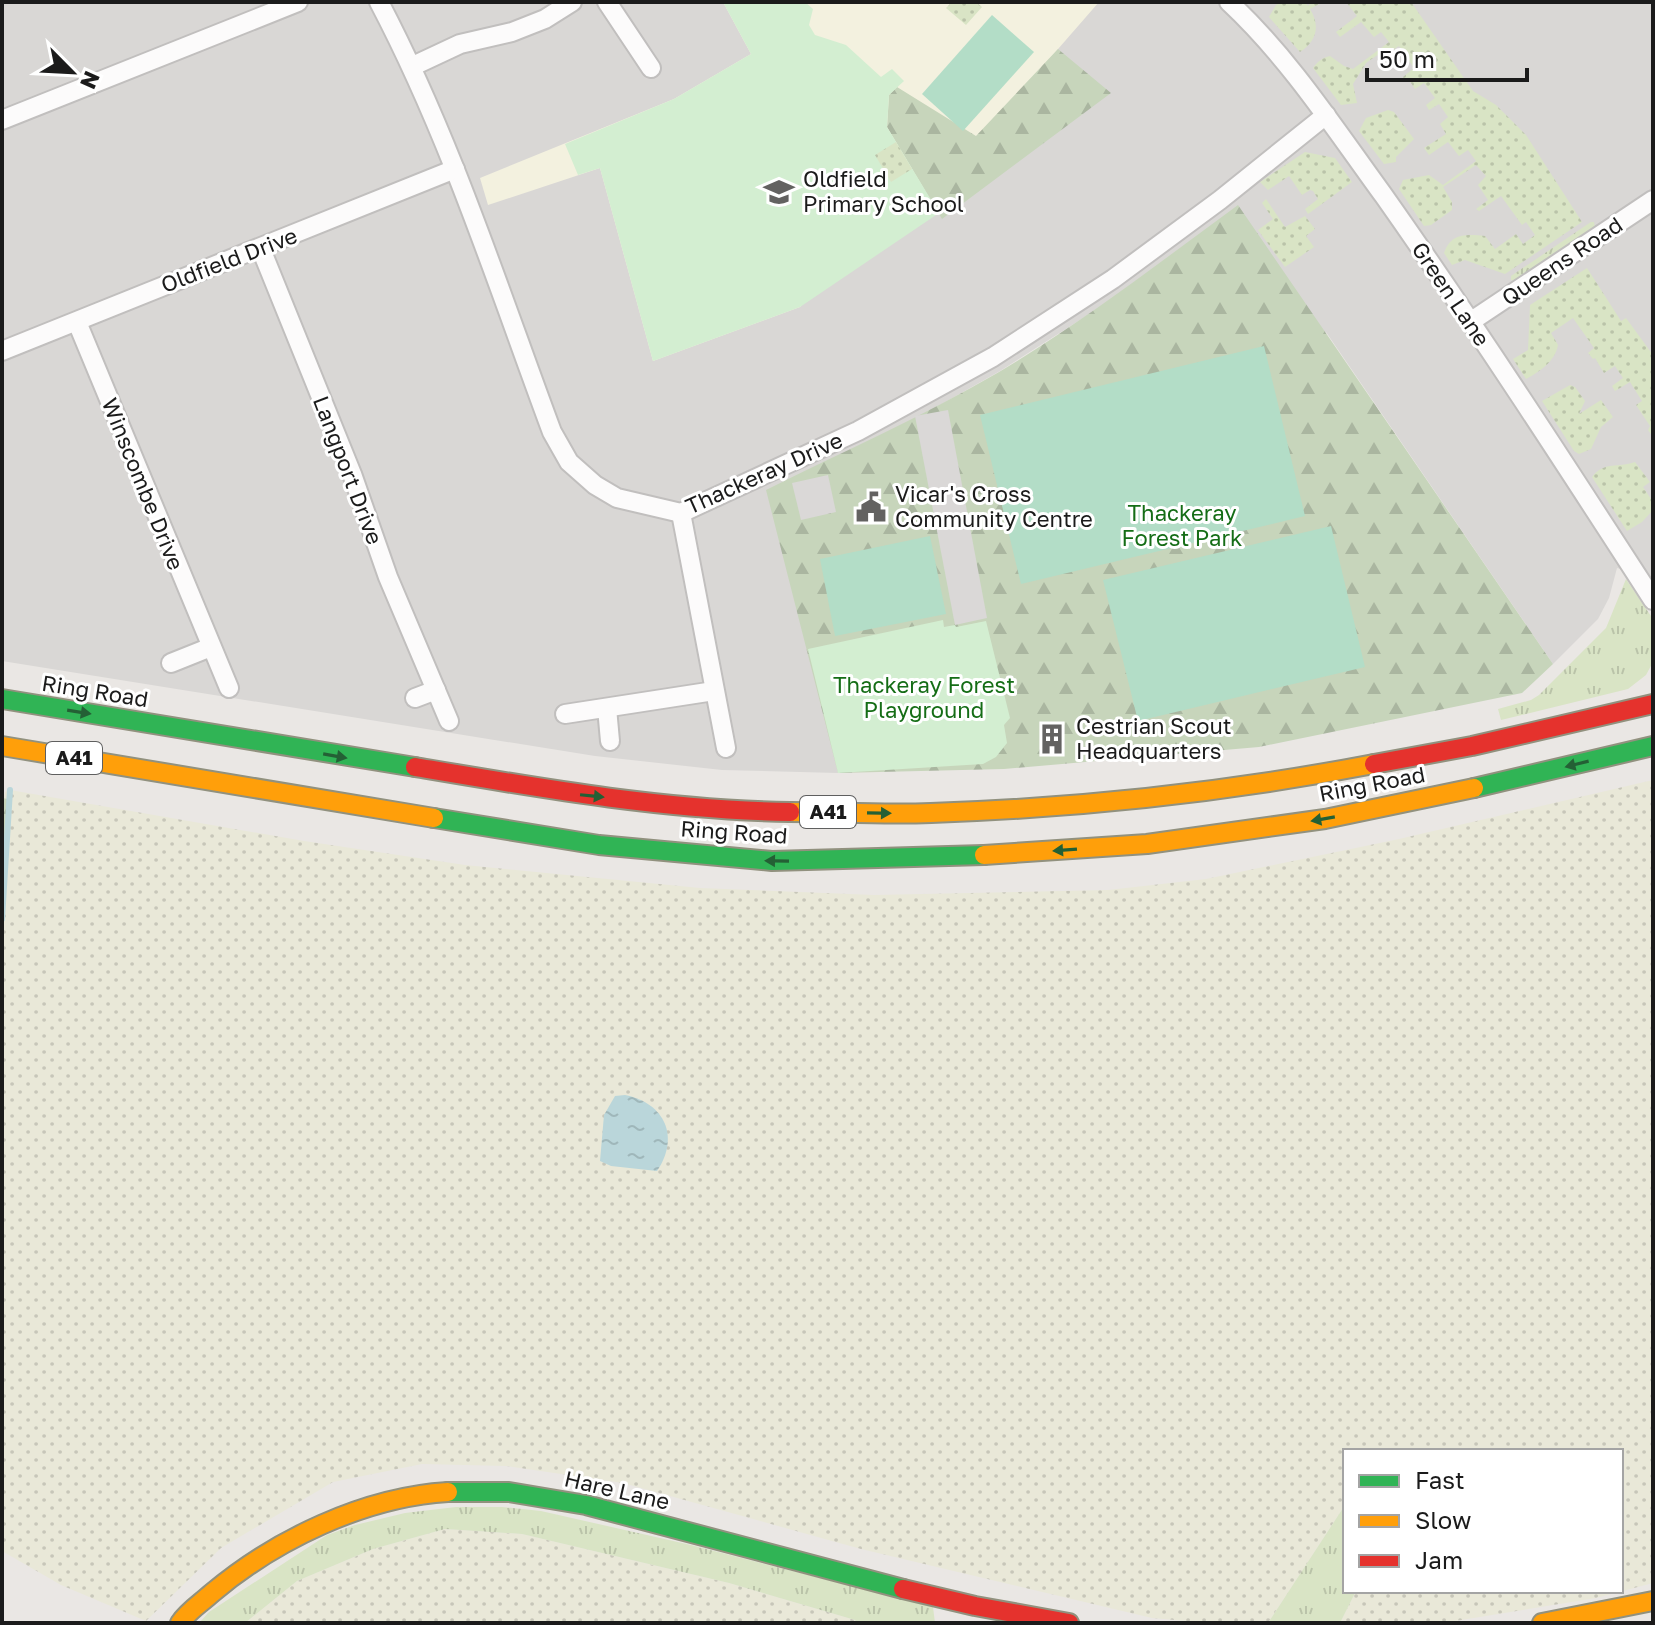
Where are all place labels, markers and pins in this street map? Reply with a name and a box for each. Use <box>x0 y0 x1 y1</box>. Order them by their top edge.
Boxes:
place label: Oldfield Primary School <box>803 165 964 217</box>
school or university icon: Oldfield Primary School <box>762 175 796 209</box>
place label: Vicar's Cross Community Centre <box>895 480 1093 532</box>
public building icon: Vicar's Cross Community Centre <box>854 490 888 524</box>
place label: Cestrian Scout Headquarters <box>1076 712 1232 764</box>
building icon: Cestrian Scout Headquarters <box>1035 722 1069 756</box>

